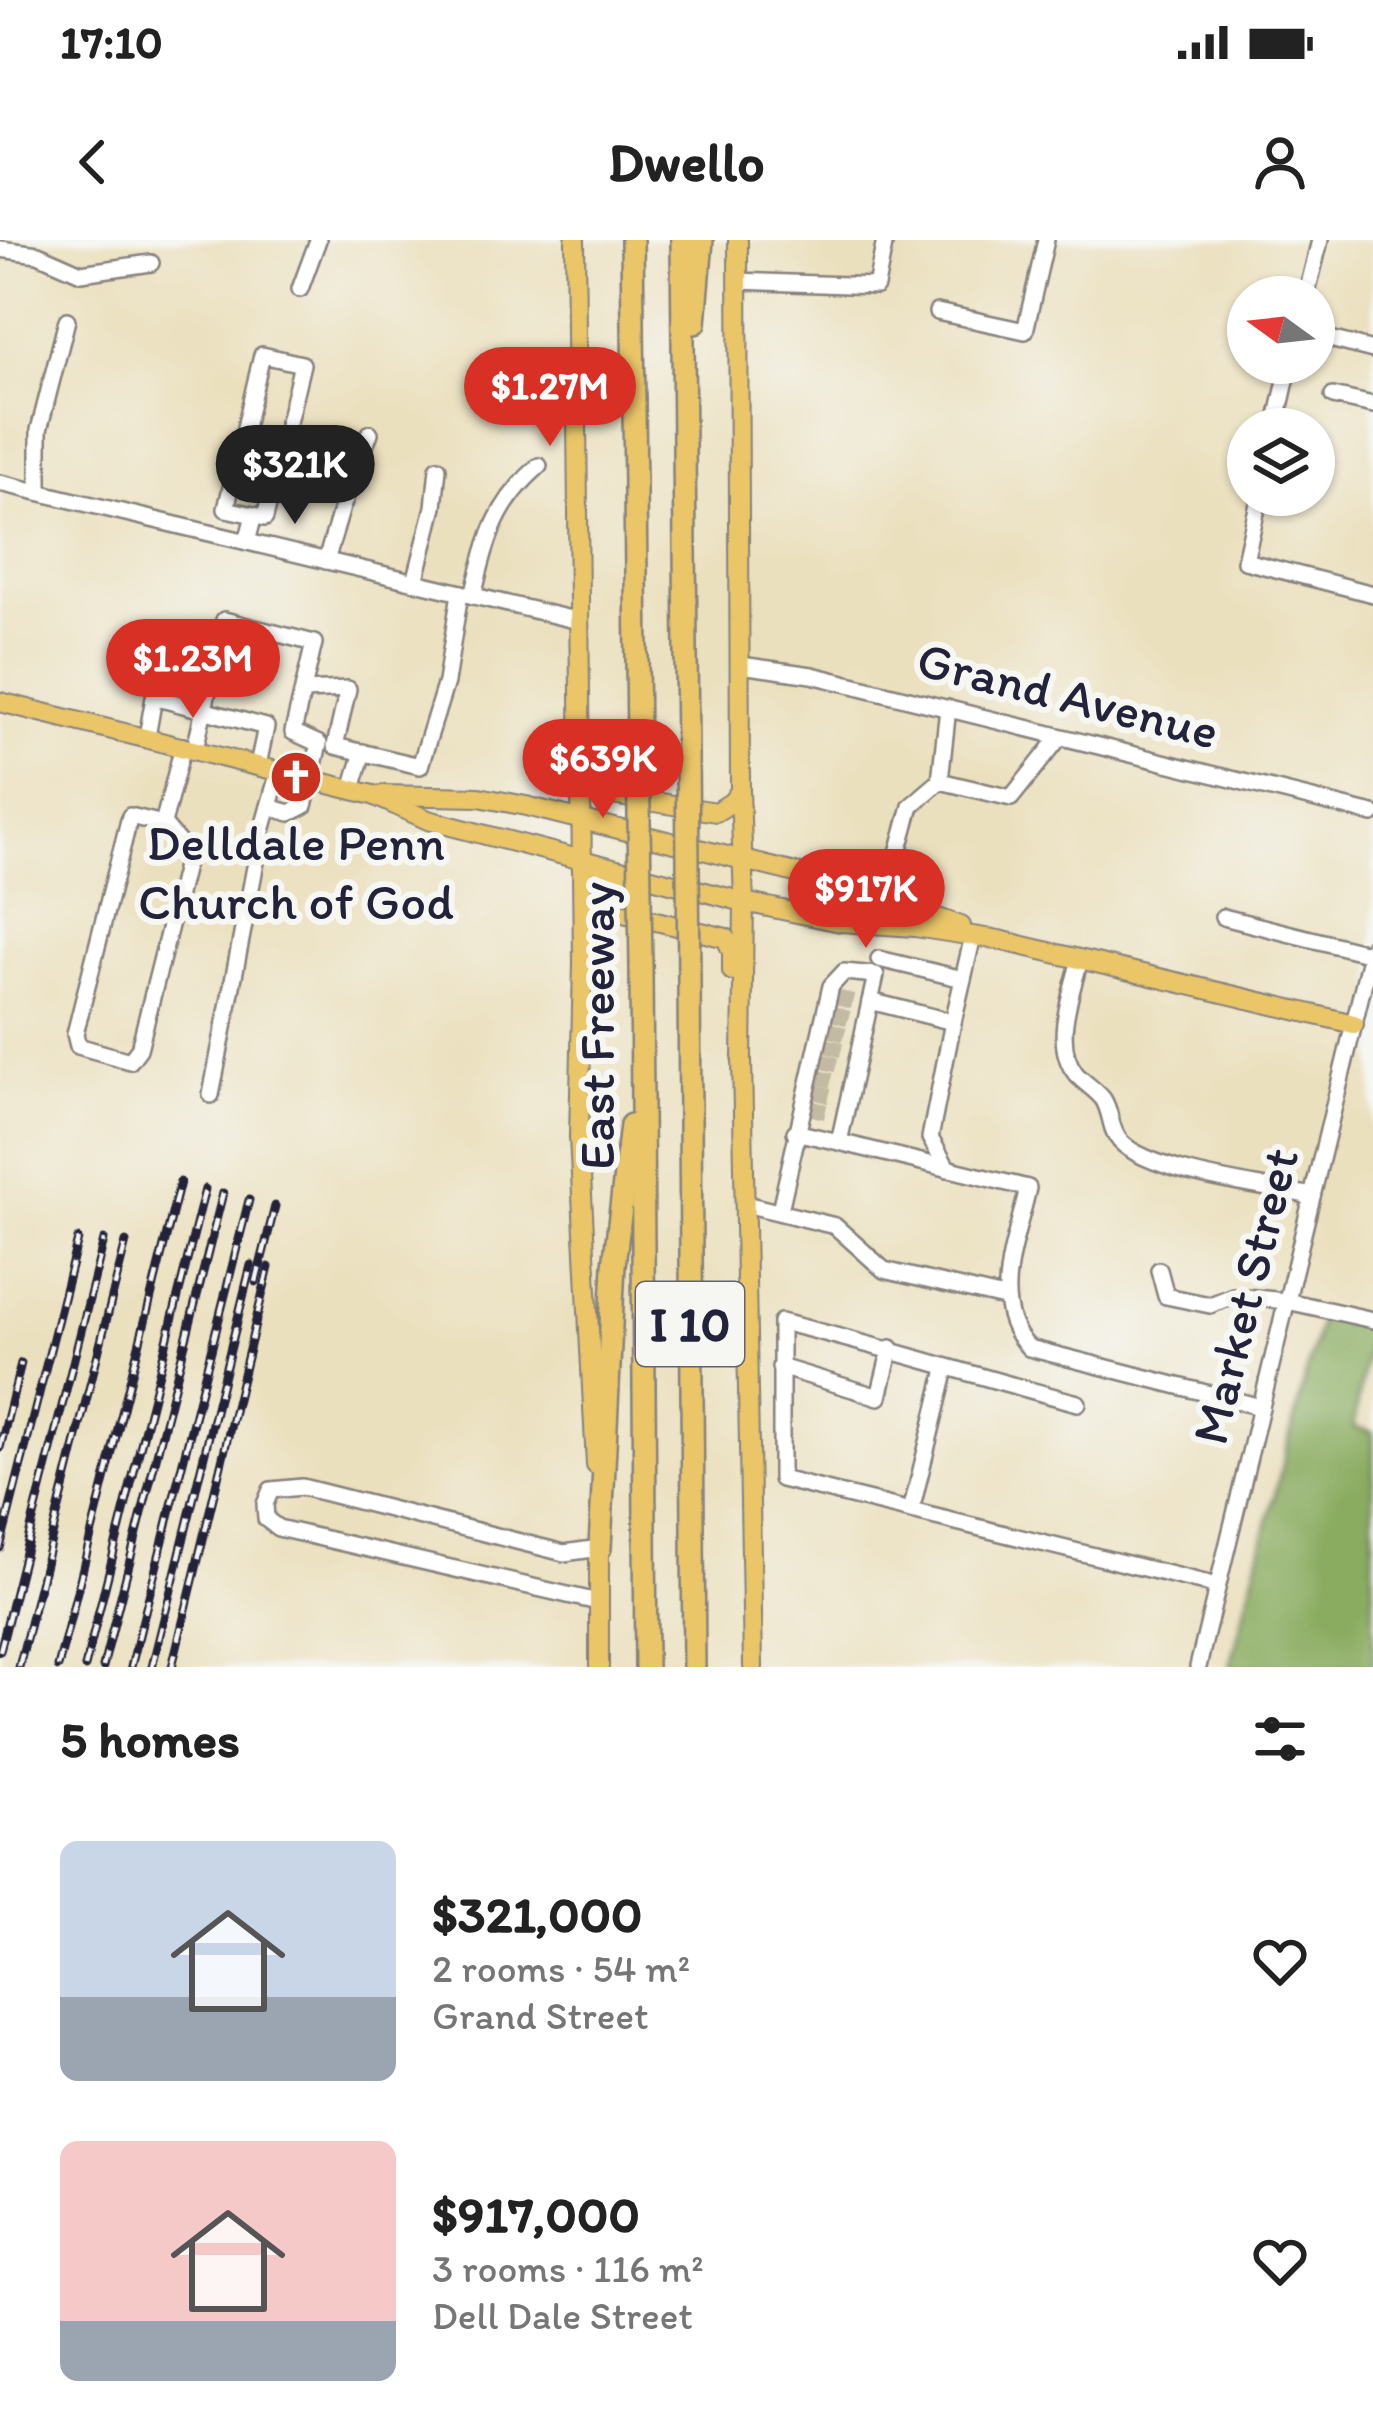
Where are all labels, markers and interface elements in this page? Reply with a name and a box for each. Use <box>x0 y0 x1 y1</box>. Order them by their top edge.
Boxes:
text: 17:10 <box>60 15 163 69</box>
icon: back <box>60 129 126 195</box>
icon: person <box>1247 129 1313 195</box>
text: Dwello <box>608 130 765 195</box>
north arrow <box>1227 276 1335 384</box>
map controls <box>1227 276 1335 516</box>
pin: $1.27M <box>452 347 648 449</box>
text: $1.27M <box>491 362 609 409</box>
button: layers <box>1227 408 1335 516</box>
pin: $321K <box>211 425 379 527</box>
text: $321K <box>243 440 347 487</box>
pin: $1.23M <box>95 619 291 721</box>
street label: Grand Avenue <box>911 628 1225 762</box>
text: $1.23M <box>133 634 253 681</box>
pin: $639K <box>519 719 687 821</box>
text: $639K <box>550 734 656 781</box>
church icon: Delldale Penn Church of God <box>268 749 324 805</box>
place label: Delldale Penn Church of God <box>138 812 454 932</box>
pin: $917K <box>782 849 950 951</box>
text: $917K <box>815 864 917 911</box>
street label: East Freeway <box>566 882 627 1170</box>
street label: Market Street <box>1179 1142 1311 1450</box>
road number: I 10 <box>636 1282 744 1366</box>
icon: filters <box>1247 1706 1313 1772</box>
text: 5 homes <box>60 1709 240 1770</box>
text: $321,000 <box>432 1884 642 1945</box>
icon: home <box>156 1889 300 2033</box>
icon: heart <box>1247 1928 1313 1994</box>
text: 2 rooms · 54 m² <box>432 1945 690 1992</box>
text: Grand Street <box>432 1992 649 2039</box>
text: $917,000 <box>432 2184 640 2245</box>
icon: home <box>156 2189 300 2333</box>
icon: heart <box>1247 2228 1313 2294</box>
text: 3 rooms · 116 m² <box>432 2245 704 2292</box>
text: Dell Dale Street <box>432 2292 693 2339</box>

